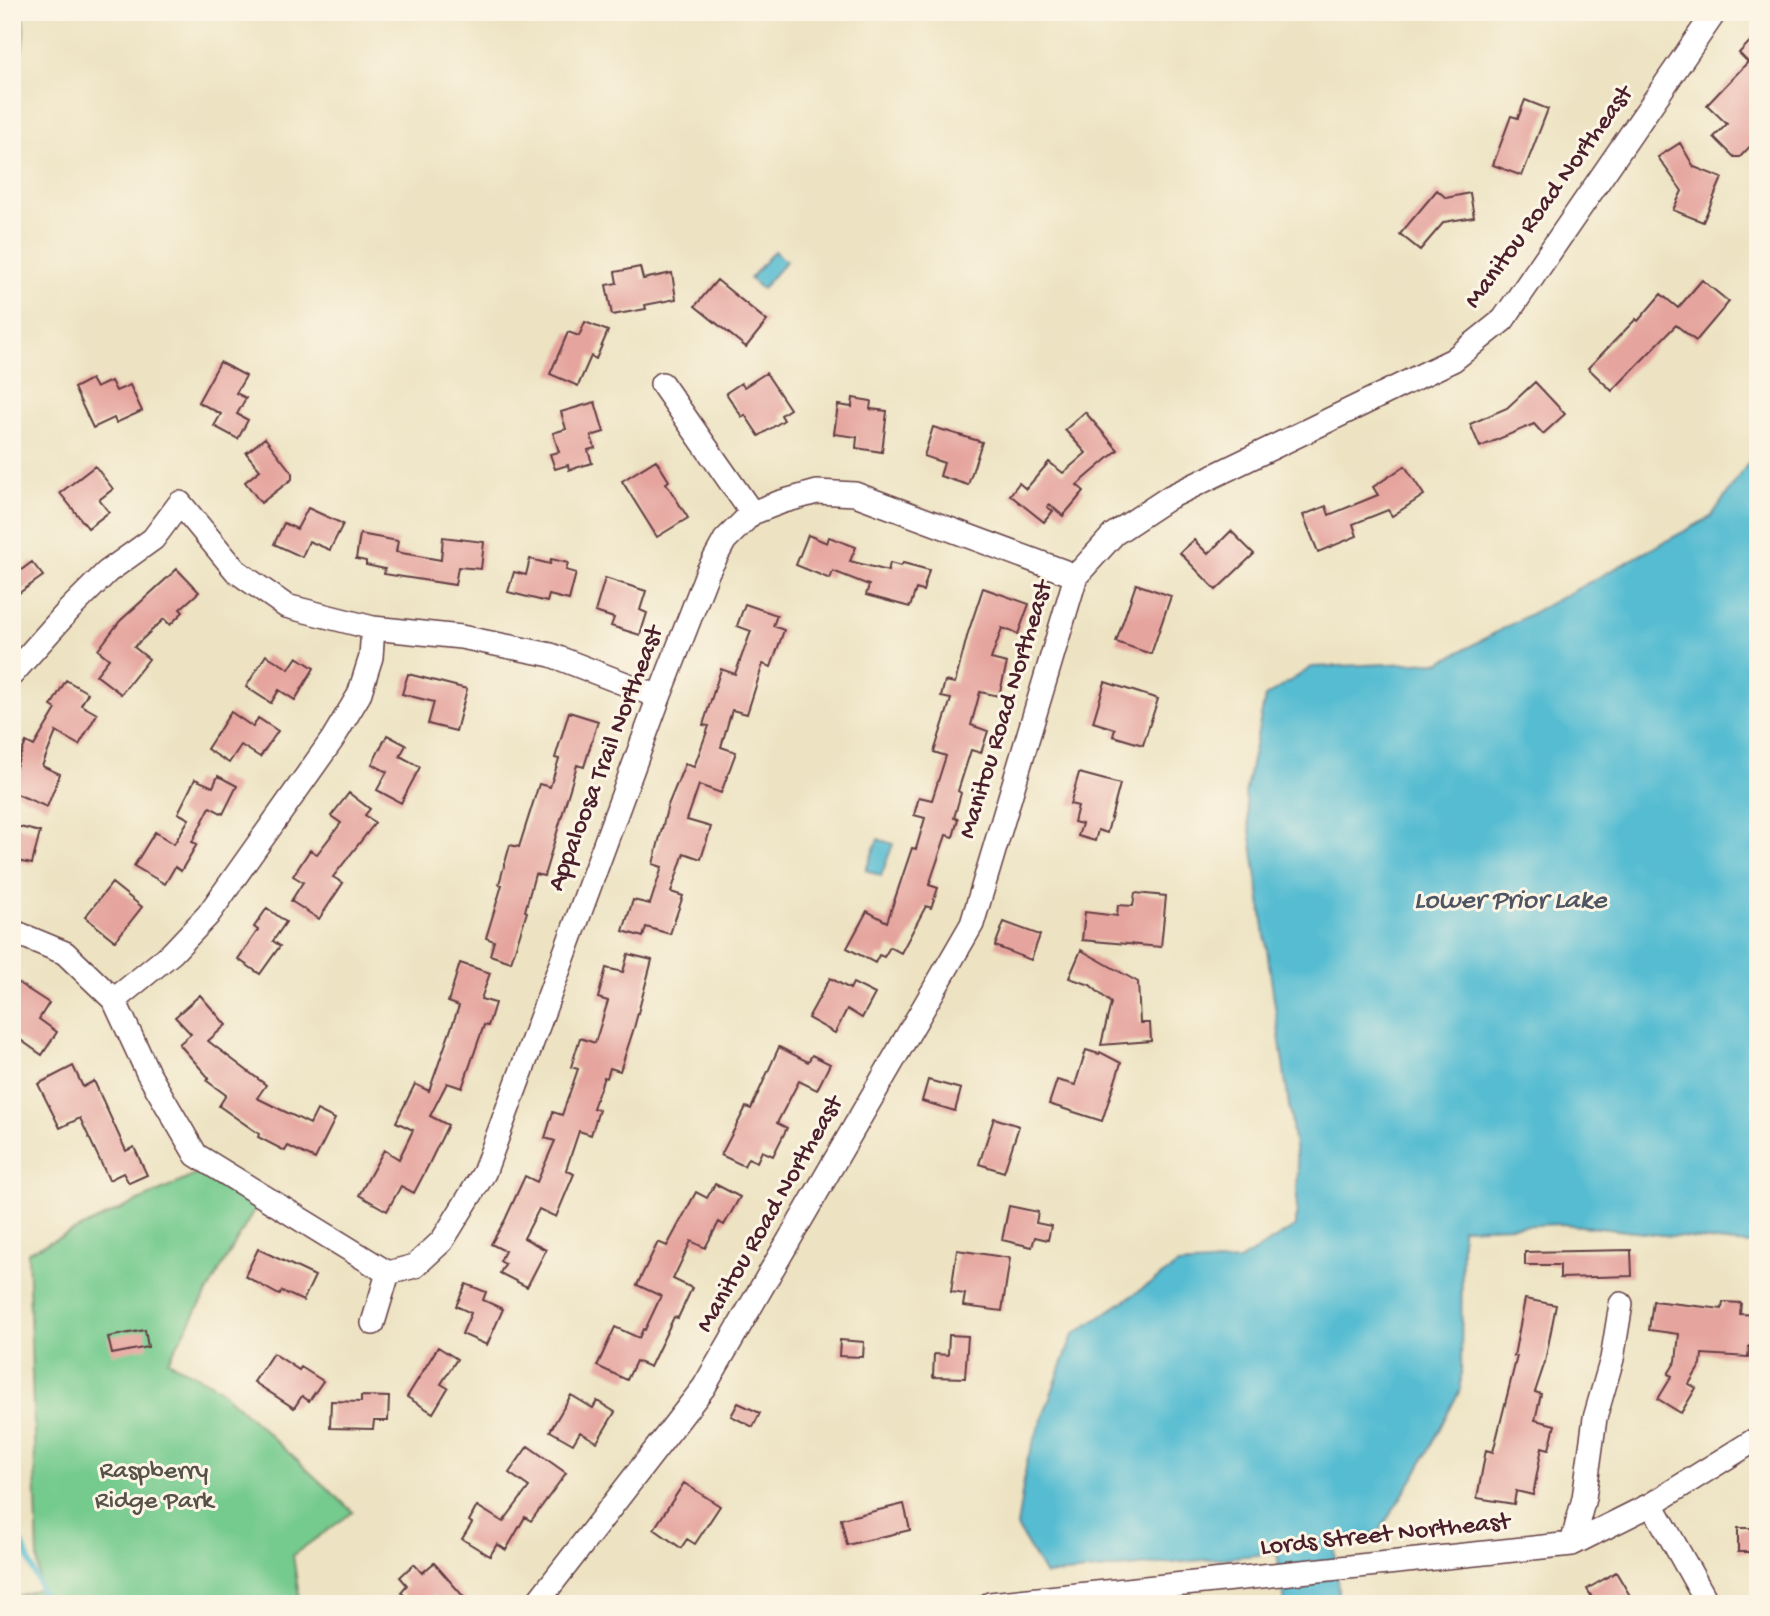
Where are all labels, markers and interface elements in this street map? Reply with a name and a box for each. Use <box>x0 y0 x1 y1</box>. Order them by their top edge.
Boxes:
street label: Manitou Road Northeast <box>1459 78 1643 316</box>
street label: Manitou Road Northeast <box>953 575 1062 843</box>
street label: Appaloosa Trail Northeast <box>542 620 673 896</box>
water label: Lower Prior Lake <box>1414 885 1608 918</box>
street label: Manitou Road Northeast <box>691 1089 853 1339</box>
park label: Raspberry Ridge Park <box>95 1457 216 1518</box>
street label: Lords Street Northeast <box>1259 1507 1514 1565</box>

